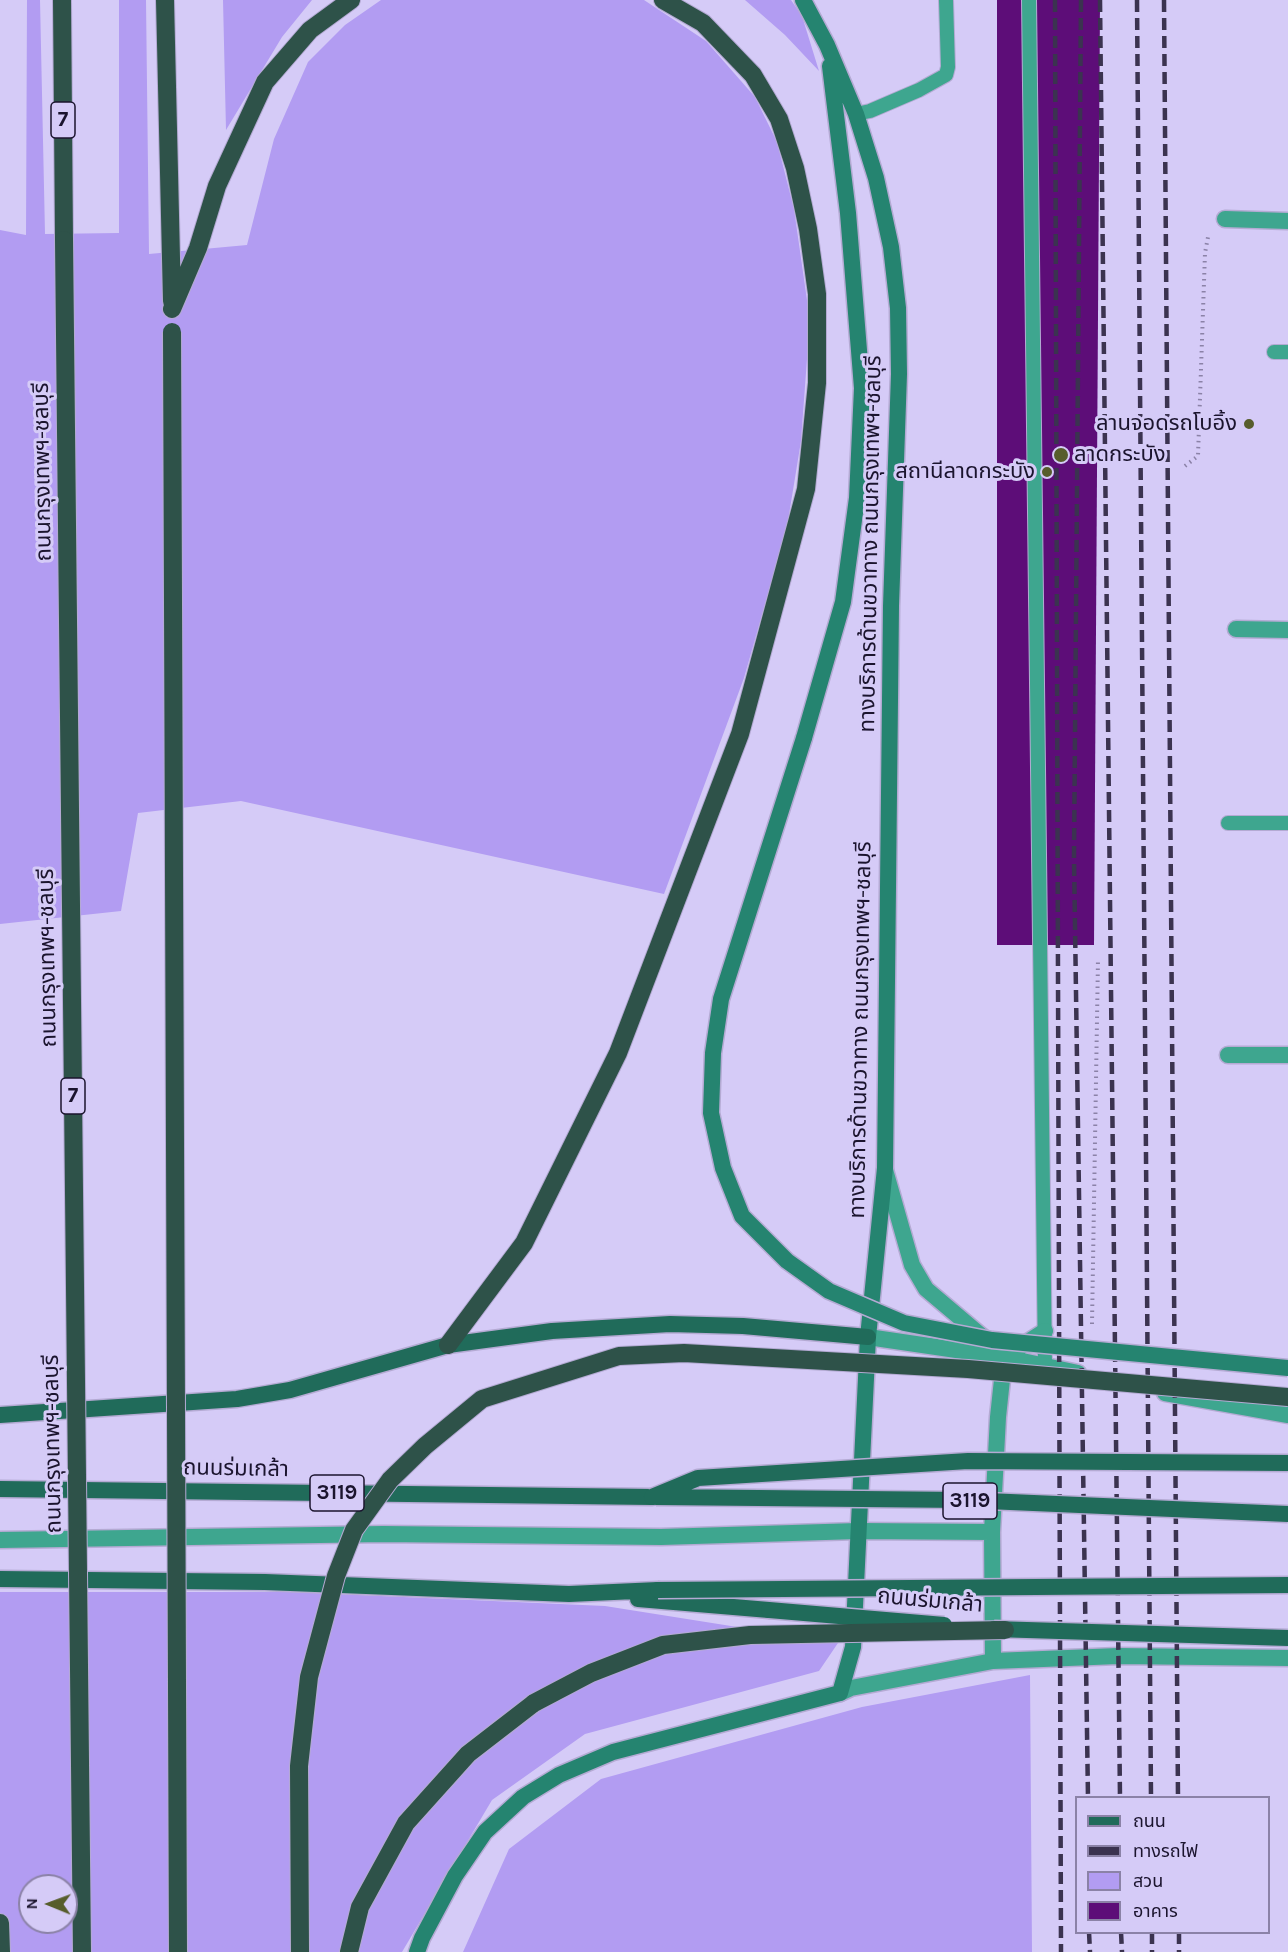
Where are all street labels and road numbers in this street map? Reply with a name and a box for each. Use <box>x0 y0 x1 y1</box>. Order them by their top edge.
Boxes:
road number: 7 <box>51 102 75 138</box>
street label: ทางบริการด้านขวาทาง ถนนกรุงเทพฯ-ชลบุรี <box>855 355 887 733</box>
street label: ถนนกรุงเทพฯ-ชลบุรี <box>28 382 58 562</box>
street label: ทางบริการด้านขวาทาง ถนนกรุงเทพฯ-ชลบุรี <box>845 841 877 1219</box>
street label: ถนนกรุงเทพฯ-ชลบุรี <box>33 868 63 1048</box>
road number: 7 <box>61 1078 85 1114</box>
street label: ถนนกรุงเทพฯ-ชลบุรี <box>38 1354 68 1534</box>
street label: ถนนร่มเกล้า <box>183 1455 289 1483</box>
road number: 3119 <box>310 1475 364 1511</box>
road number: 3119 <box>943 1483 997 1519</box>
street label: ถนนร่มเกล้า <box>876 1583 984 1619</box>

